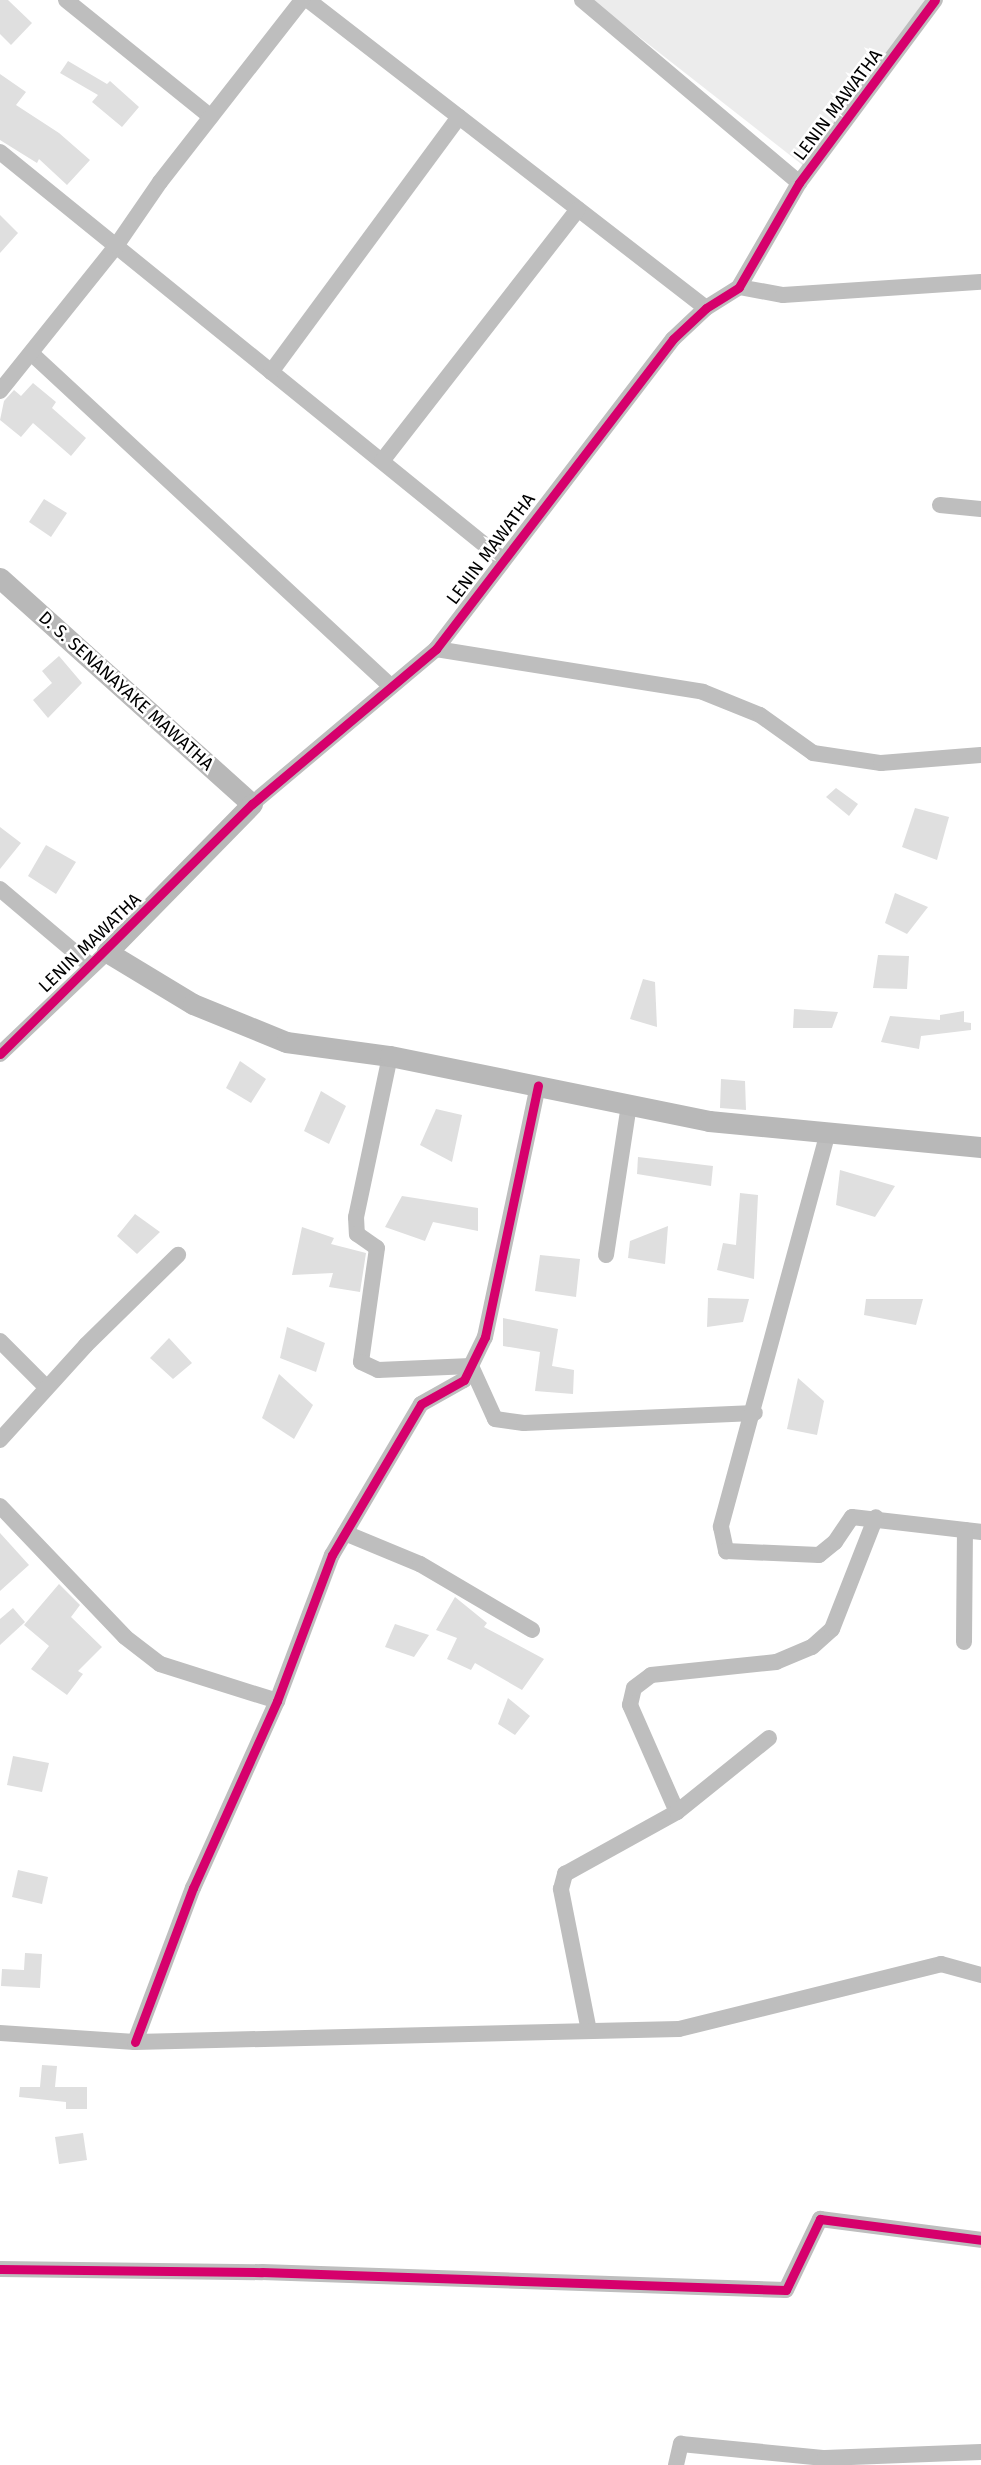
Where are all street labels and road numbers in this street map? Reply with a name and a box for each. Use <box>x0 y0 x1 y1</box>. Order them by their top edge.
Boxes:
street label: LENIN MAWATHA <box>789 45 887 165</box>
street label: LENIN MAWATHA <box>442 489 540 609</box>
street label: D. S. SENANAYAKE MAWATHA <box>34 607 218 775</box>
street label: LENIN MAWATHA <box>34 889 146 997</box>

